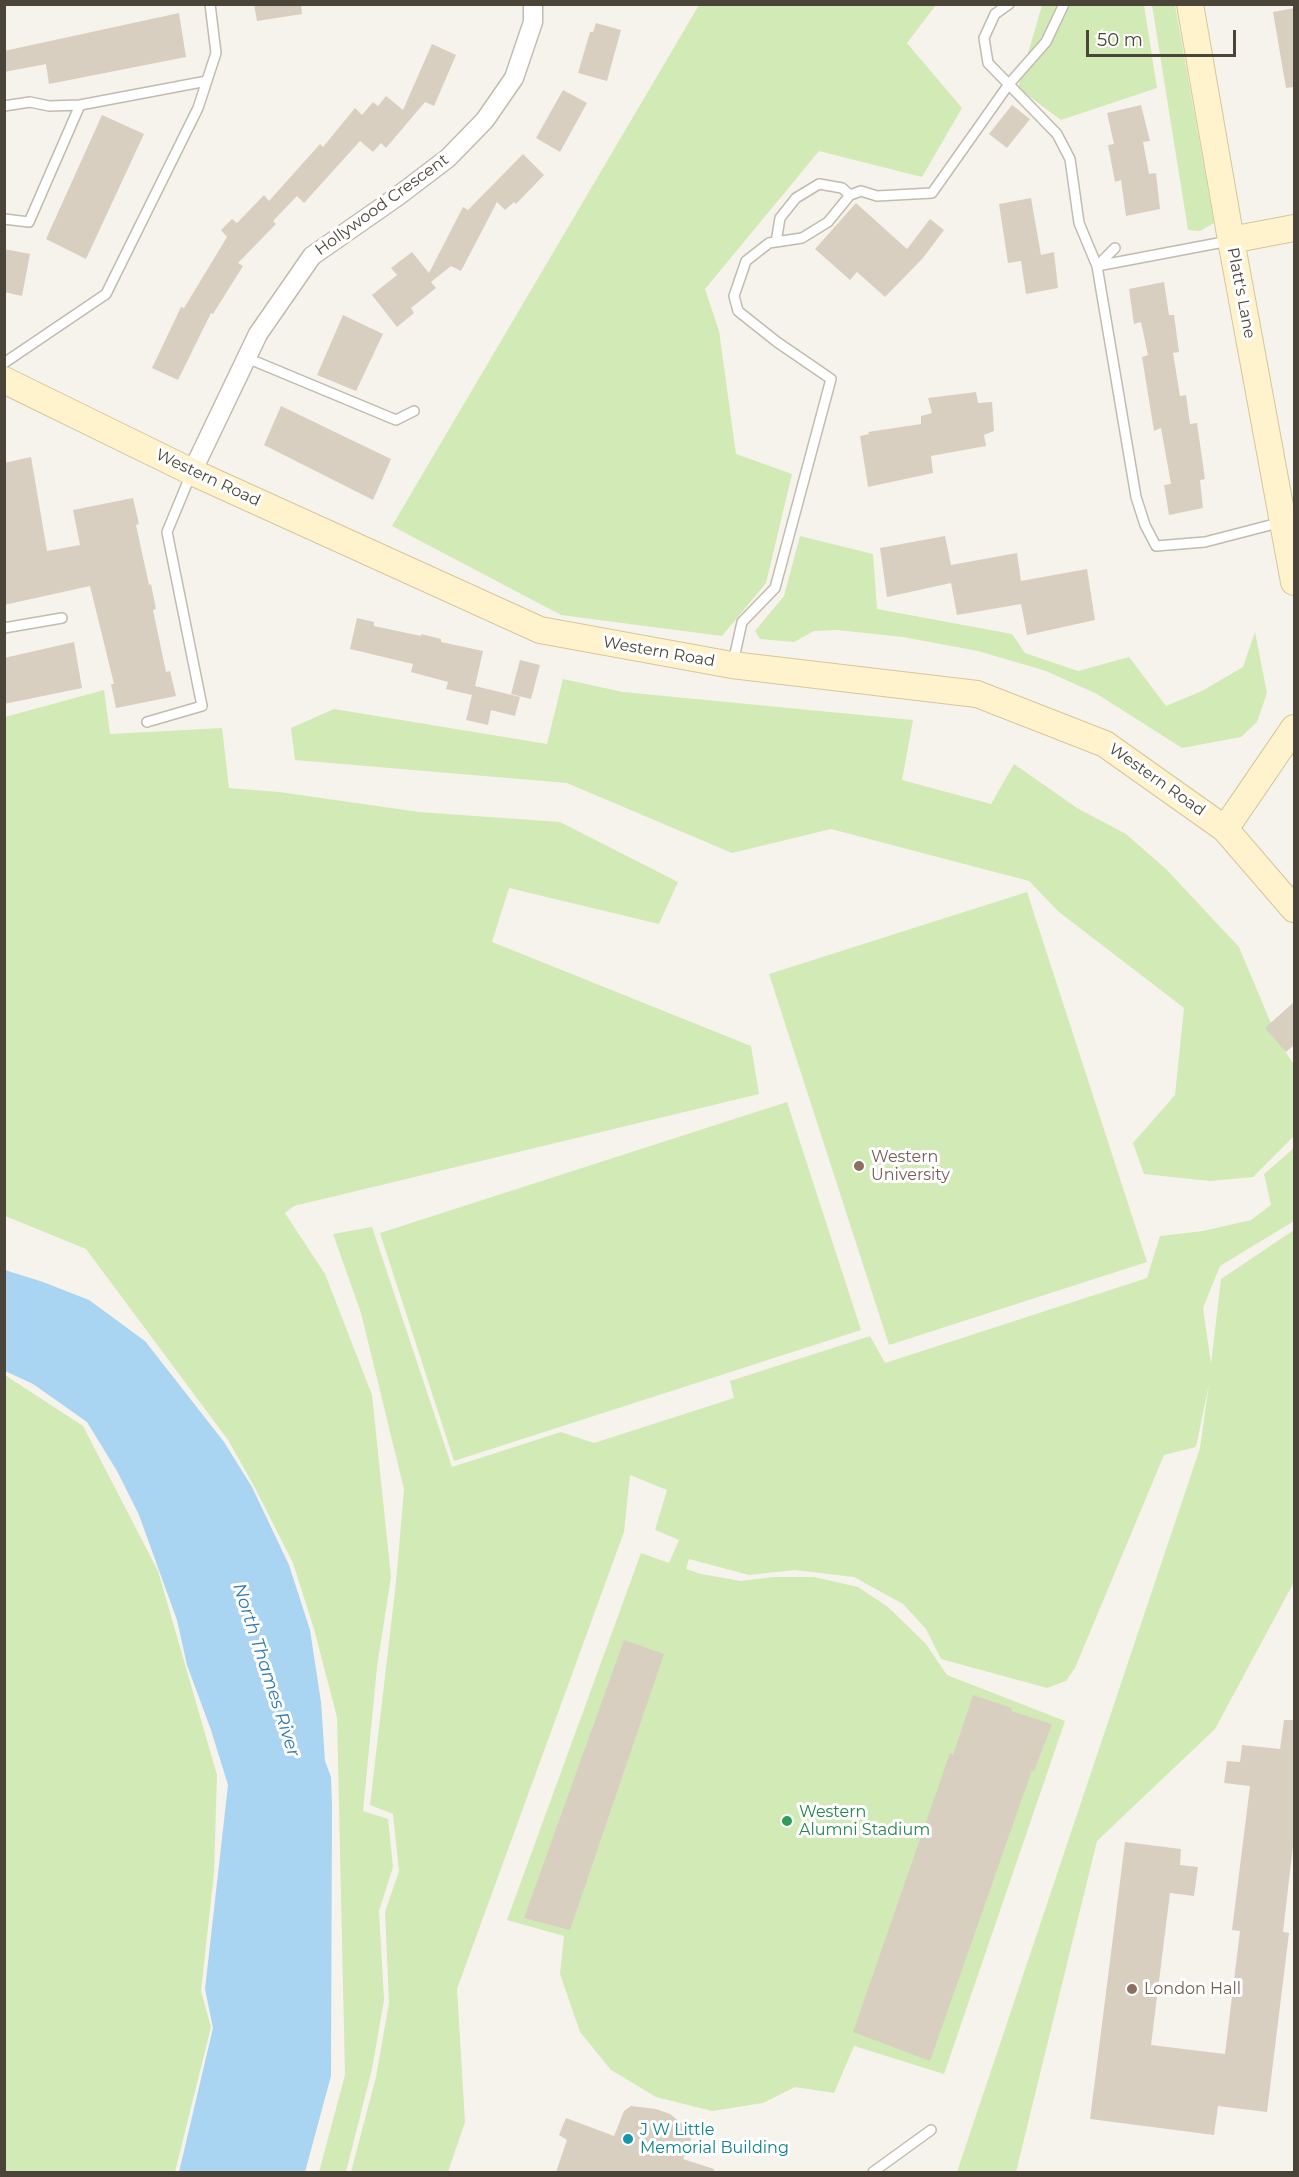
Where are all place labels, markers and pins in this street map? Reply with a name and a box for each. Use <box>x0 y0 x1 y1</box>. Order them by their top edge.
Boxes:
place label: Western University <box>871 1147 950 1185</box>
marker: Western University <box>852 1159 866 1173</box>
place label: Western Alumni Stadium <box>799 1802 930 1840</box>
marker: Western Alumni Stadium <box>780 1814 794 1828</box>
place label: London Hall <box>1144 1979 1241 1999</box>
marker: London Hall <box>1125 1982 1139 1996</box>
place label: J W Little Memorial Building <box>640 2120 789 2158</box>
marker: J W Little Memorial Building <box>621 2132 635 2146</box>

